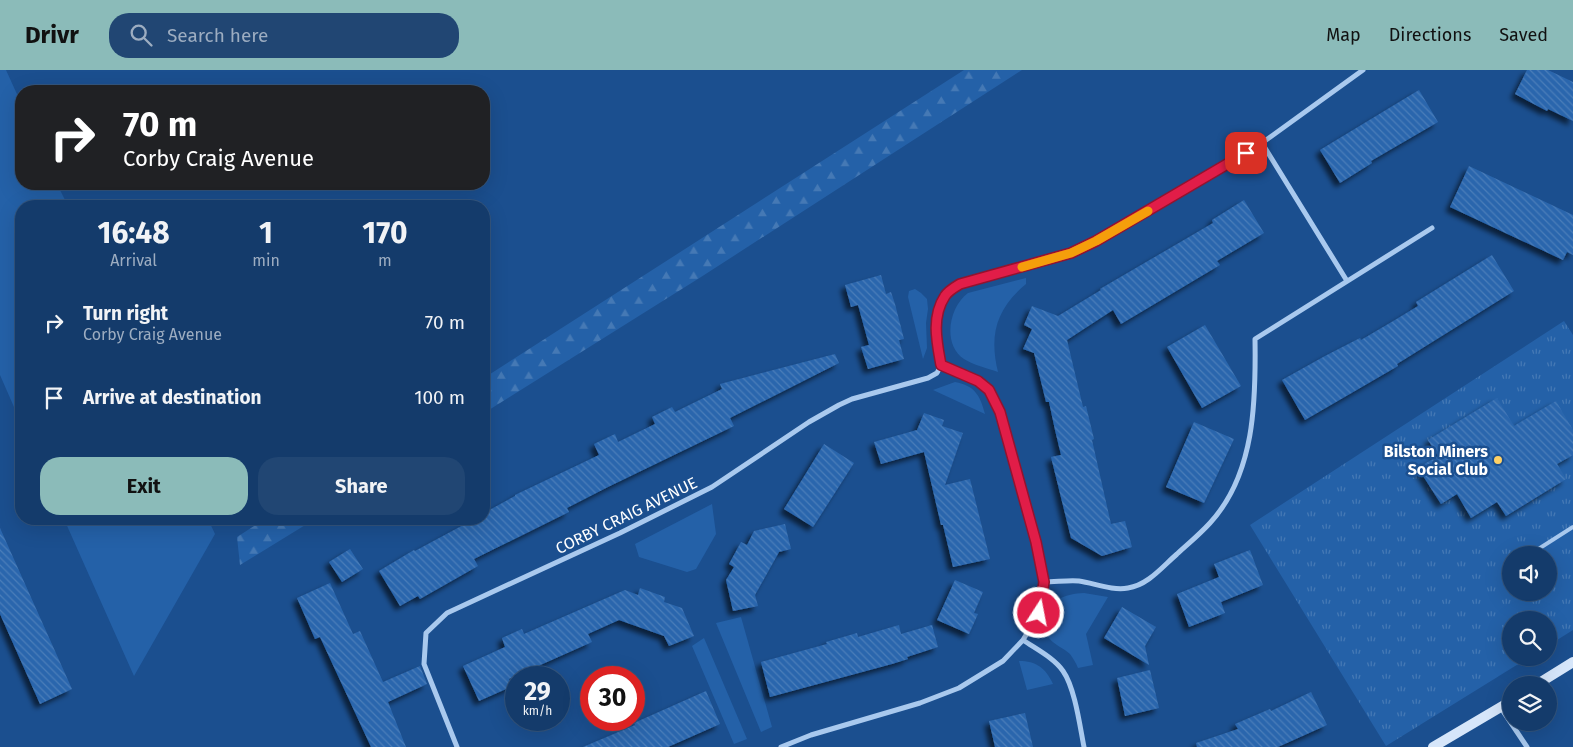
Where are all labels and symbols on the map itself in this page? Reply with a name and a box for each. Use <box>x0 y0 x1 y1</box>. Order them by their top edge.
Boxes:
pin <box>1225 132 1267 174</box>
place label: Bilston Miners Social Club <box>1384 442 1488 479</box>
marker: Bilston Miners Social Club <box>1492 454 1504 466</box>
street label: CORBY CRAIG AVENUE <box>552 473 700 558</box>
position arrow <box>1012 586 1064 638</box>
speed limit sign: 30 <box>580 666 645 731</box>

